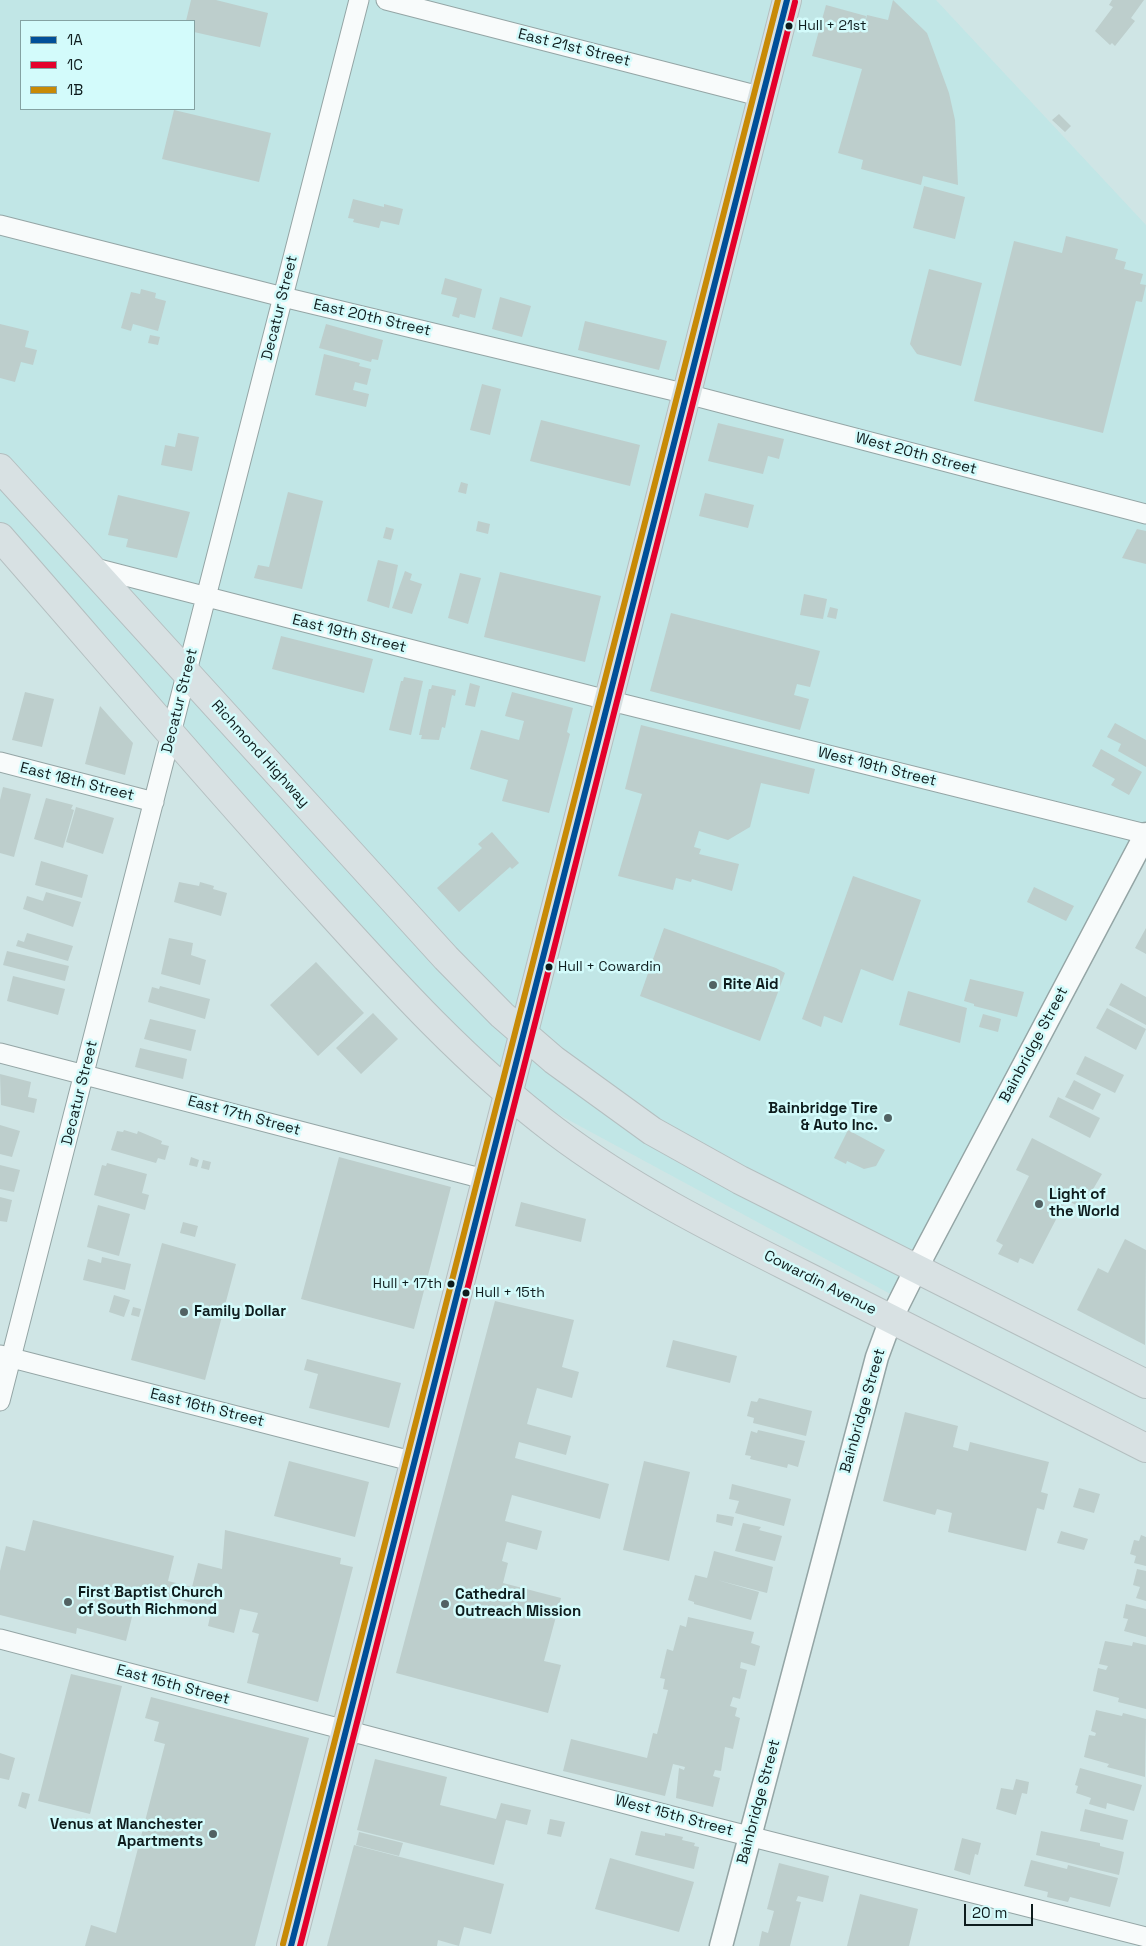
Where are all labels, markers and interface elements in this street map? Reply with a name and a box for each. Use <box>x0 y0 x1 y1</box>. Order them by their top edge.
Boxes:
place label: Hull + 21st <box>798 18 866 34</box>
legend <box>20 20 195 110</box>
marker: Hull + 21st <box>784 21 794 31</box>
street label: East 21st Street <box>516 25 632 71</box>
text: 1A <box>67 30 83 49</box>
text: 1C <box>67 55 83 74</box>
text: 1B <box>67 80 83 99</box>
street label: Decatur Street <box>258 254 302 362</box>
street label: East 20th Street <box>312 296 432 340</box>
street label: West 20th Street <box>853 429 979 479</box>
street label: East 19th Street <box>290 611 408 657</box>
street label: Decatur Street <box>158 647 202 755</box>
street label: Richmond Highway <box>207 697 313 811</box>
street label: West 19th Street <box>816 744 938 790</box>
street label: East 18th Street <box>18 759 136 805</box>
place label: Hull + Cowardin <box>558 959 661 975</box>
marker: Hull + Cowardin <box>544 962 554 972</box>
place label: Rite Aid <box>723 976 779 994</box>
marker: Rite Aid <box>707 979 719 991</box>
street label: Bainbridge Street <box>996 984 1072 1106</box>
street label: Decatur Street <box>58 1039 102 1147</box>
street label: East 17th Street <box>186 1092 302 1140</box>
place label: Bainbridge Tire & Auto Inc. <box>768 1100 878 1135</box>
marker: Bainbridge Tire & Auto Inc. <box>882 1112 894 1124</box>
place label: Light of the World <box>1049 1186 1120 1221</box>
marker: Light of the World <box>1033 1198 1045 1210</box>
street label: Cowardin Avenue <box>761 1247 879 1319</box>
place label: Hull + 17th <box>373 1276 442 1292</box>
marker: Hull + 17th <box>446 1279 456 1289</box>
place label: Hull + 15th <box>475 1285 545 1301</box>
marker: Hull + 15th <box>461 1288 471 1298</box>
place label: Family Dollar <box>194 1303 286 1321</box>
marker: Family Dollar <box>178 1306 190 1318</box>
street label: Bainbridge Street <box>837 1347 889 1475</box>
street label: East 16th Street <box>148 1385 266 1431</box>
place label: First Baptist Church of South Richmond <box>78 1584 223 1619</box>
place label: Cathedral Outreach Mission <box>455 1586 581 1621</box>
marker: First Baptist Church of South Richmond <box>62 1596 74 1608</box>
marker: Cathedral Outreach Mission <box>439 1598 451 1610</box>
street label: East 15th Street <box>114 1661 232 1709</box>
street label: Bainbridge Street <box>734 1738 784 1866</box>
street label: West 15th Street <box>613 1792 735 1840</box>
place label: Venus at Manchester Apartments <box>50 1816 203 1851</box>
marker: Venus at Manchester Apartments <box>207 1828 219 1840</box>
scale bar <box>966 1894 1035 1926</box>
text: 20 m <box>972 1903 1007 1922</box>

